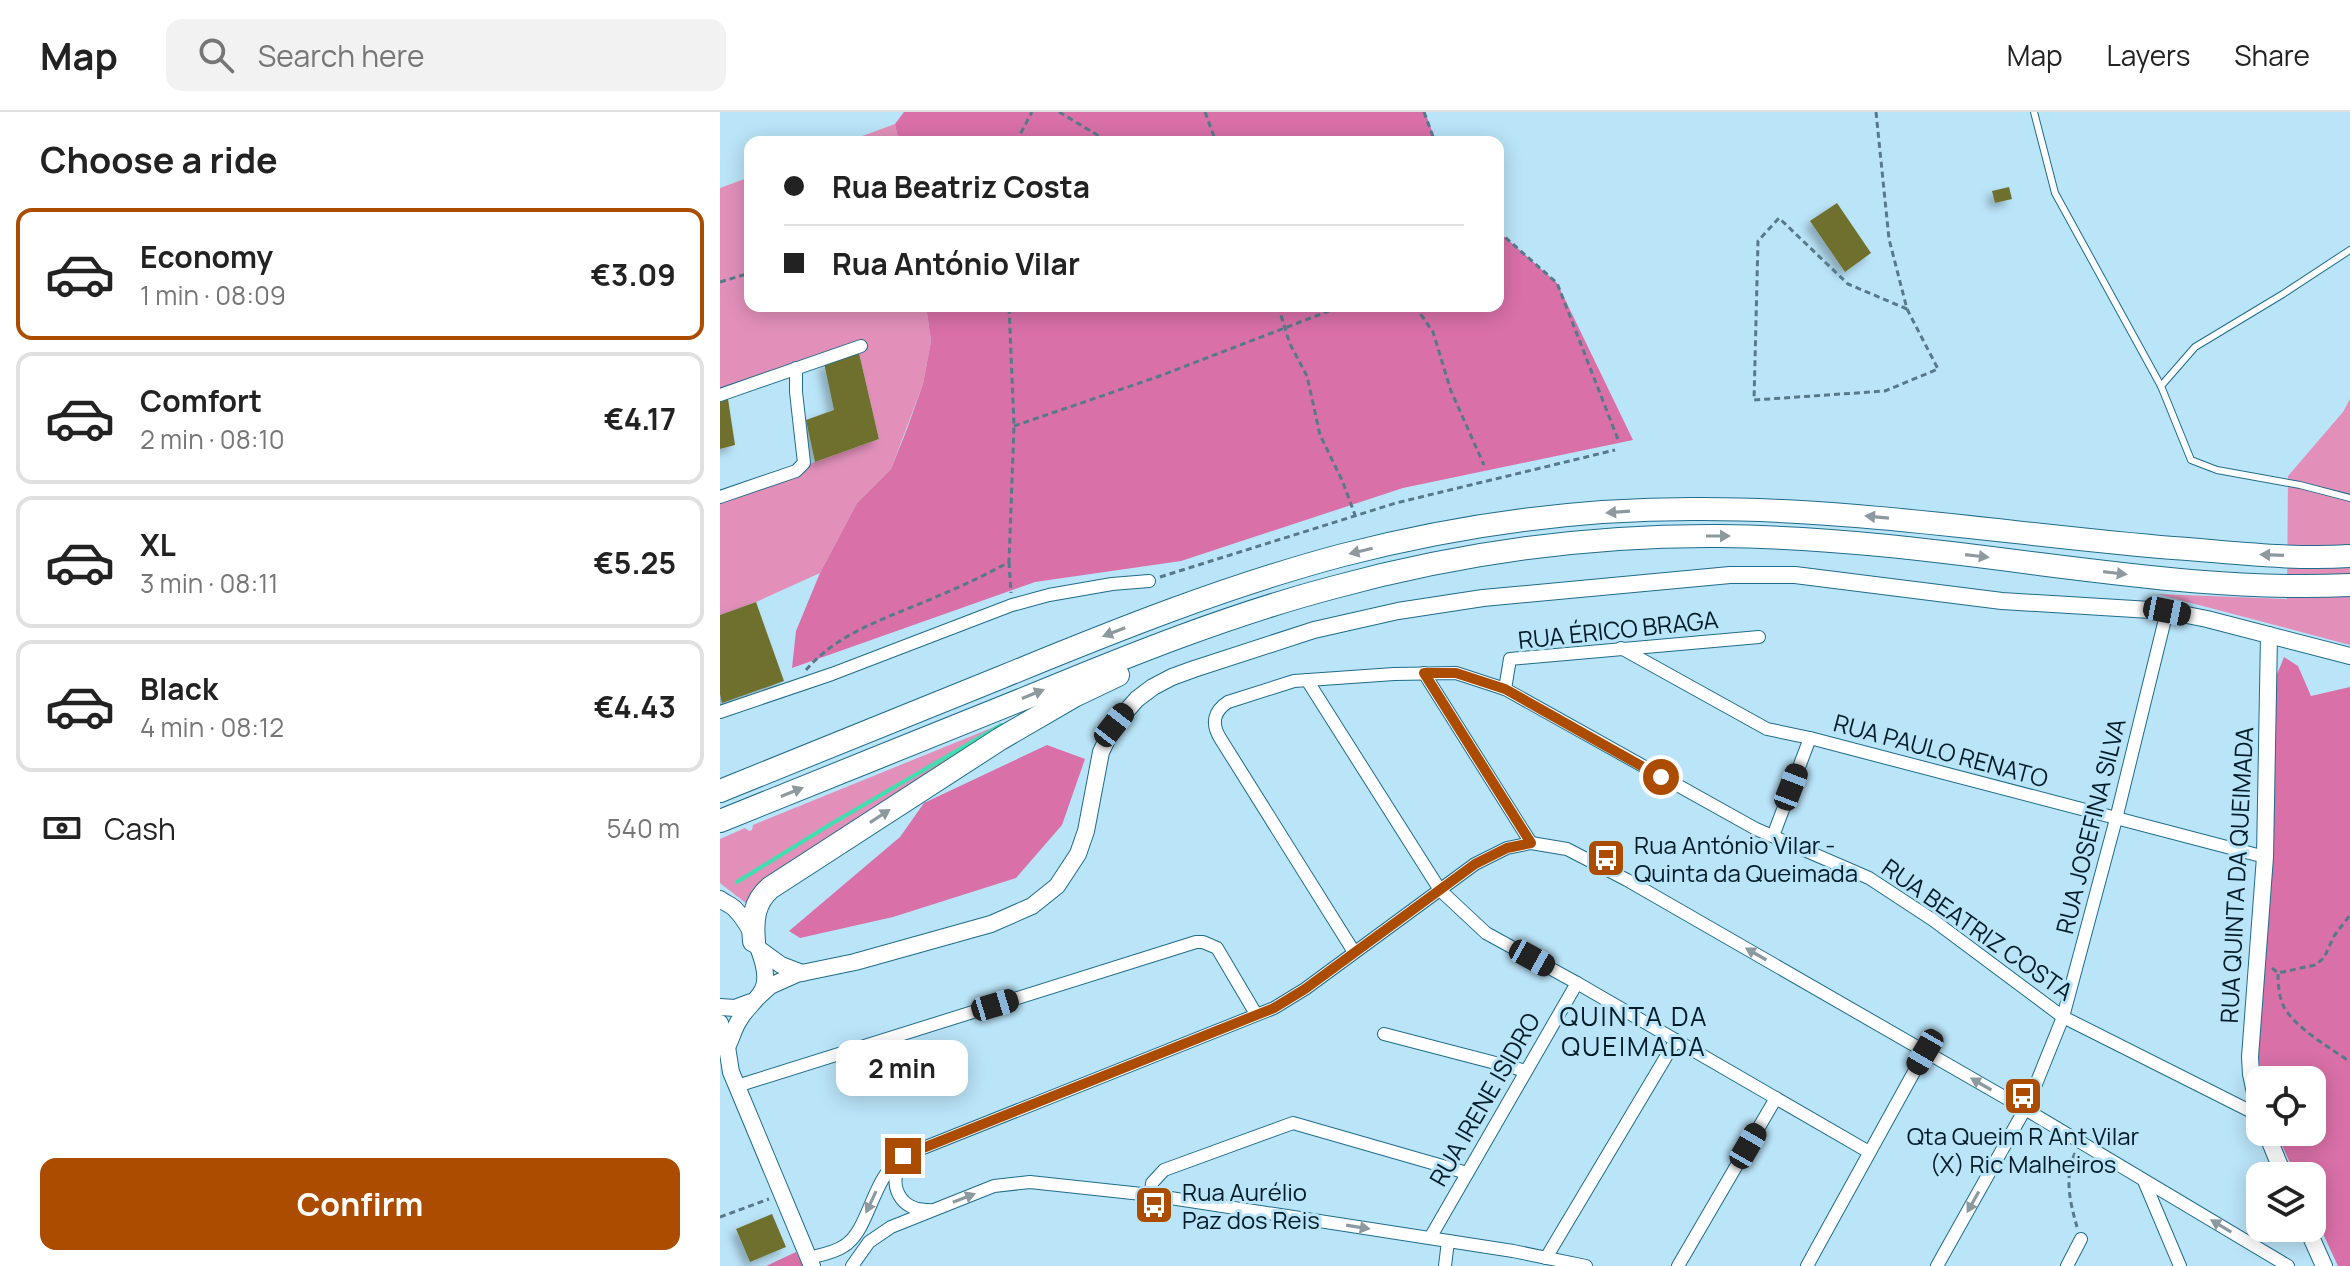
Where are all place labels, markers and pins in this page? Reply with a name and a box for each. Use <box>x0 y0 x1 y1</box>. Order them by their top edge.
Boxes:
place label: Rua António Vilar - Quinta da Queimada <box>1634 828 1858 889</box>
bus stop icon: Rua António Vilar - Quinta da Queimada <box>1585 837 1627 879</box>
bus stop icon: Qta Queim R Ant Vilar (X) Ric Malheiros <box>2002 1075 2044 1117</box>
place label: Qta Queim R Ant Vilar (X) Ric Malheiros <box>1907 1119 2140 1180</box>
place label: Rua Aurélio Paz dos Reis <box>1182 1175 1320 1236</box>
bus stop icon: Rua Aurélio Paz dos Reis <box>1133 1184 1175 1226</box>

